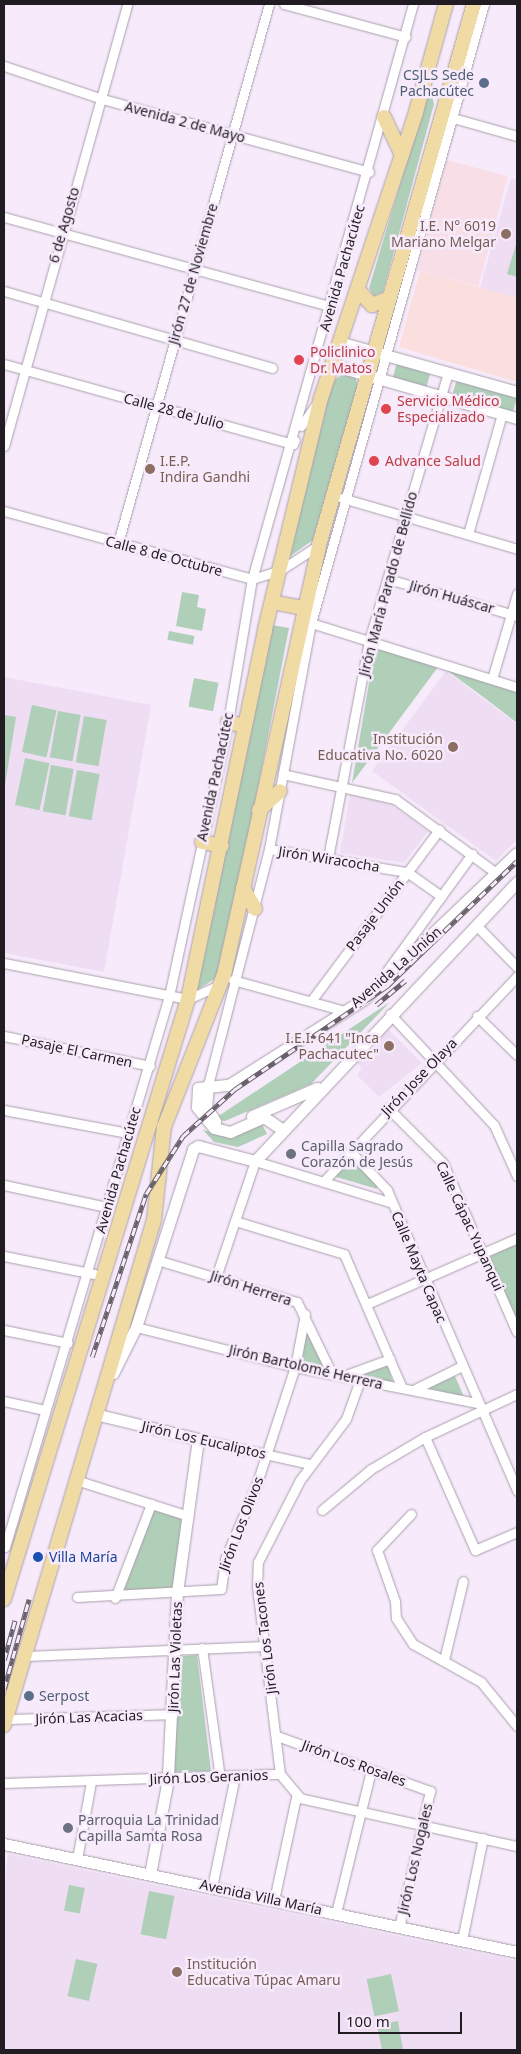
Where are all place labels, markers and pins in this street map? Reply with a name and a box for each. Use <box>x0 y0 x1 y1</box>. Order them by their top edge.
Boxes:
place label: CSJLS Sede Pachacútec <box>399 67 474 100</box>
marker: CSJLS Sede Pachacútec <box>478 77 490 89</box>
place label: I.E. N° 6019 Mariano Melgar <box>391 218 496 250</box>
marker: I.E. N° 6019 Mariano Melgar <box>500 228 512 240</box>
place label: Policlinico Dr. Matos <box>310 344 376 377</box>
marker: Policlinico Dr. Matos <box>292 353 306 367</box>
place label: Servicio Médico Especializado <box>397 393 500 426</box>
marker: Servicio Médico Especializado <box>379 402 393 416</box>
place label: I.E.P. Indira Gandhi <box>160 453 250 486</box>
place label: Advance Salud <box>385 453 481 469</box>
marker: Advance Salud <box>367 454 381 468</box>
marker: I.E.P. Indira Gandhi <box>144 463 156 475</box>
place label: Institución Educativa No. 6020 <box>318 731 443 764</box>
marker: Institución Educativa No. 6020 <box>447 741 459 753</box>
place label: I.E.I. 641 "Inca Pachacutec" <box>285 1030 379 1062</box>
marker: I.E.I. 641 "Inca Pachacutec" <box>383 1040 395 1052</box>
place label: Capilla Sagrado Corazón de Jesús <box>301 1138 413 1170</box>
marker: Capilla Sagrado Corazón de Jesús <box>285 1148 297 1160</box>
place label: Villa María <box>49 1549 118 1565</box>
marker: Villa María <box>31 1550 45 1564</box>
place label: Serpost <box>39 1688 89 1704</box>
marker: Serpost <box>23 1690 35 1702</box>
place label: Parroquia La Trinidad Capilla Samta Rosa <box>78 1812 219 1844</box>
marker: Parroquia La Trinidad Capilla Samta Rosa <box>62 1822 74 1834</box>
place label: Institución Educativa Túpac Amaru <box>187 1956 341 1988</box>
marker: Institución Educativa Túpac Amaru <box>171 1966 183 1978</box>

